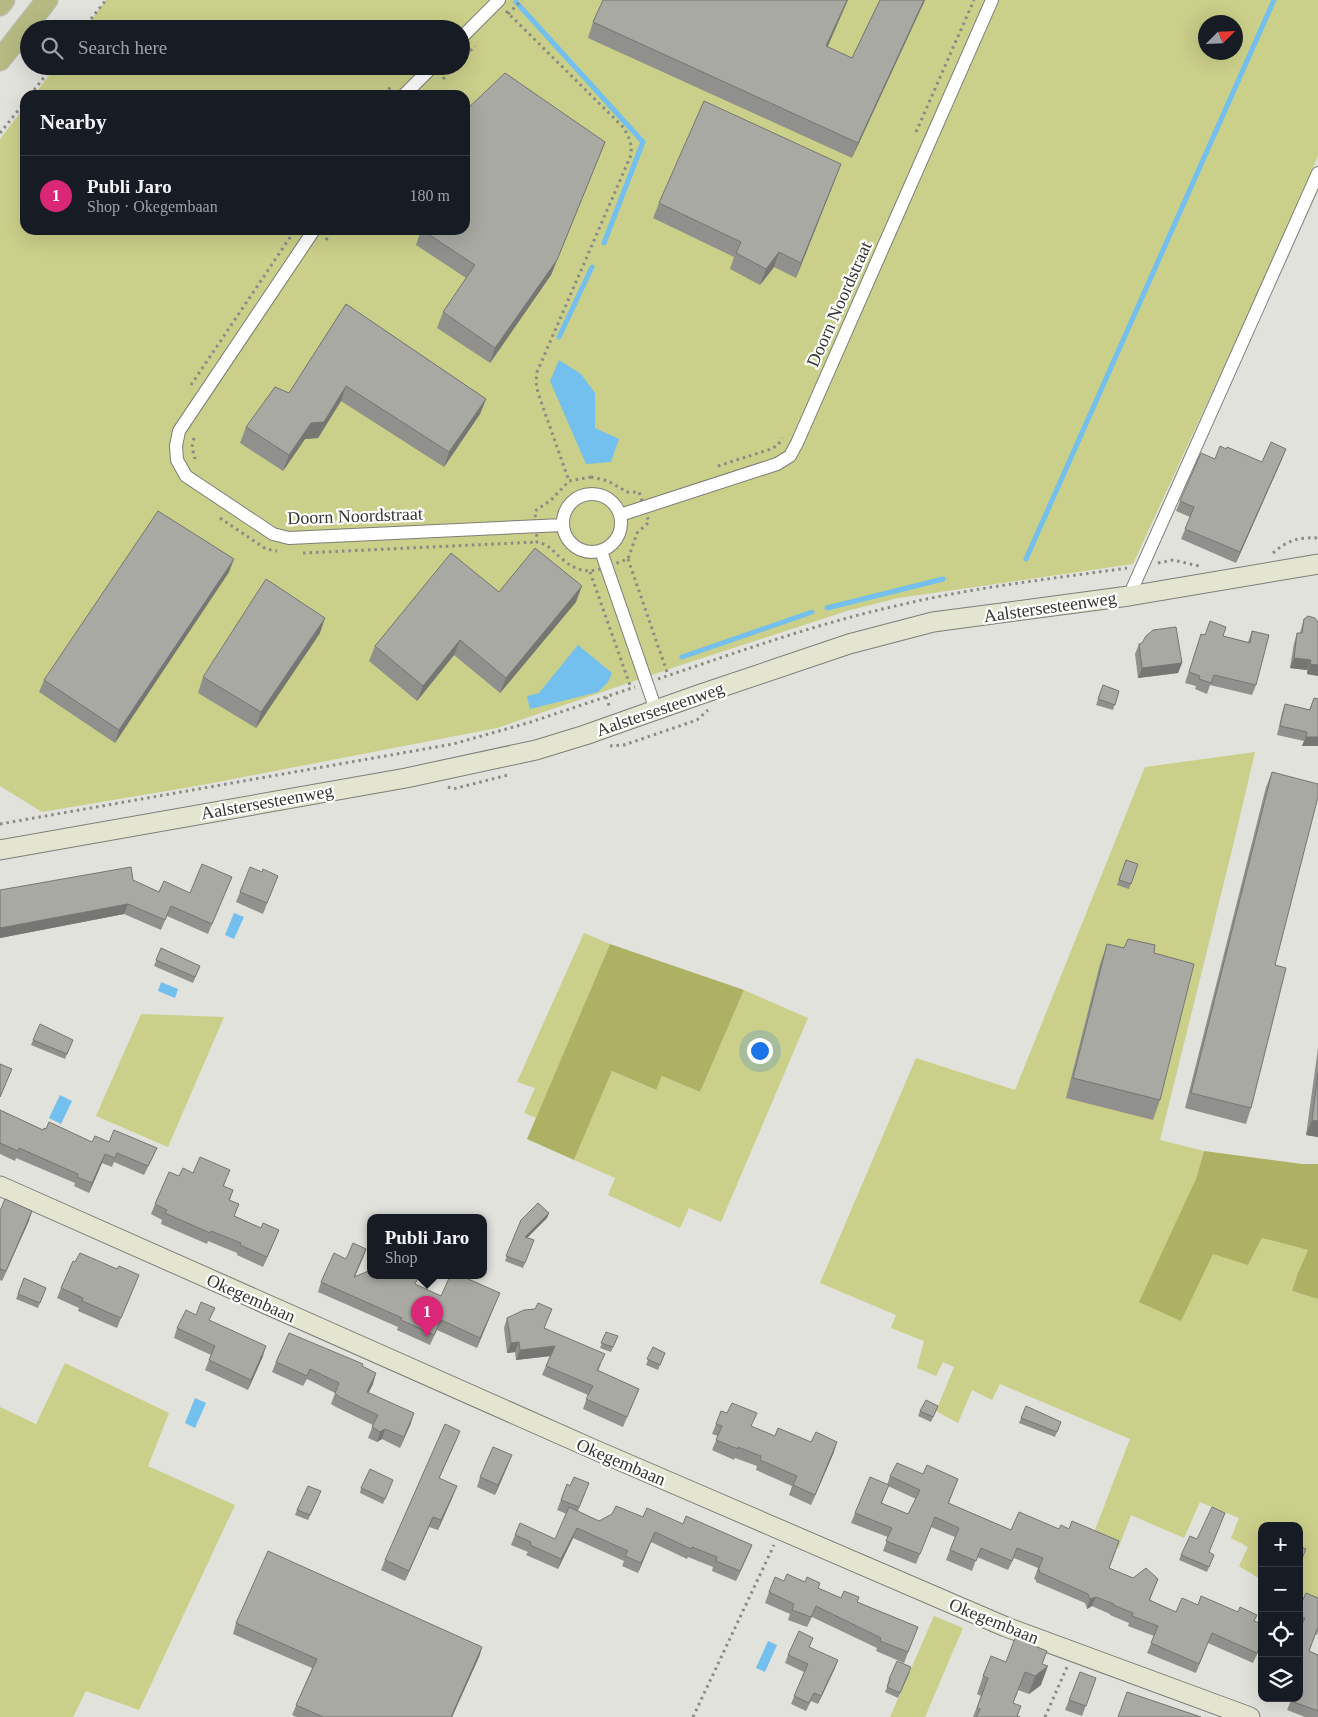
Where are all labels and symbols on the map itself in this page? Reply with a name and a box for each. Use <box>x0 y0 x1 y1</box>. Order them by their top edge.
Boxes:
north arrow <box>1198 15 1243 60</box>
street label: Doorn Noordstraat <box>802 238 876 370</box>
street label: Doorn Noordstraat <box>287 504 423 528</box>
street label: Aalstersesteenweg <box>982 588 1118 626</box>
street label: Aalstersesteenweg <box>593 678 727 740</box>
street label: Aalstersesteenweg <box>199 781 335 823</box>
your location <box>747 1038 773 1064</box>
street label: Okegembaan <box>204 1270 298 1326</box>
pin: 1 <box>411 1296 443 1337</box>
street label: Okegembaan <box>573 1434 669 1490</box>
street label: Okegembaan <box>946 1594 1042 1648</box>

